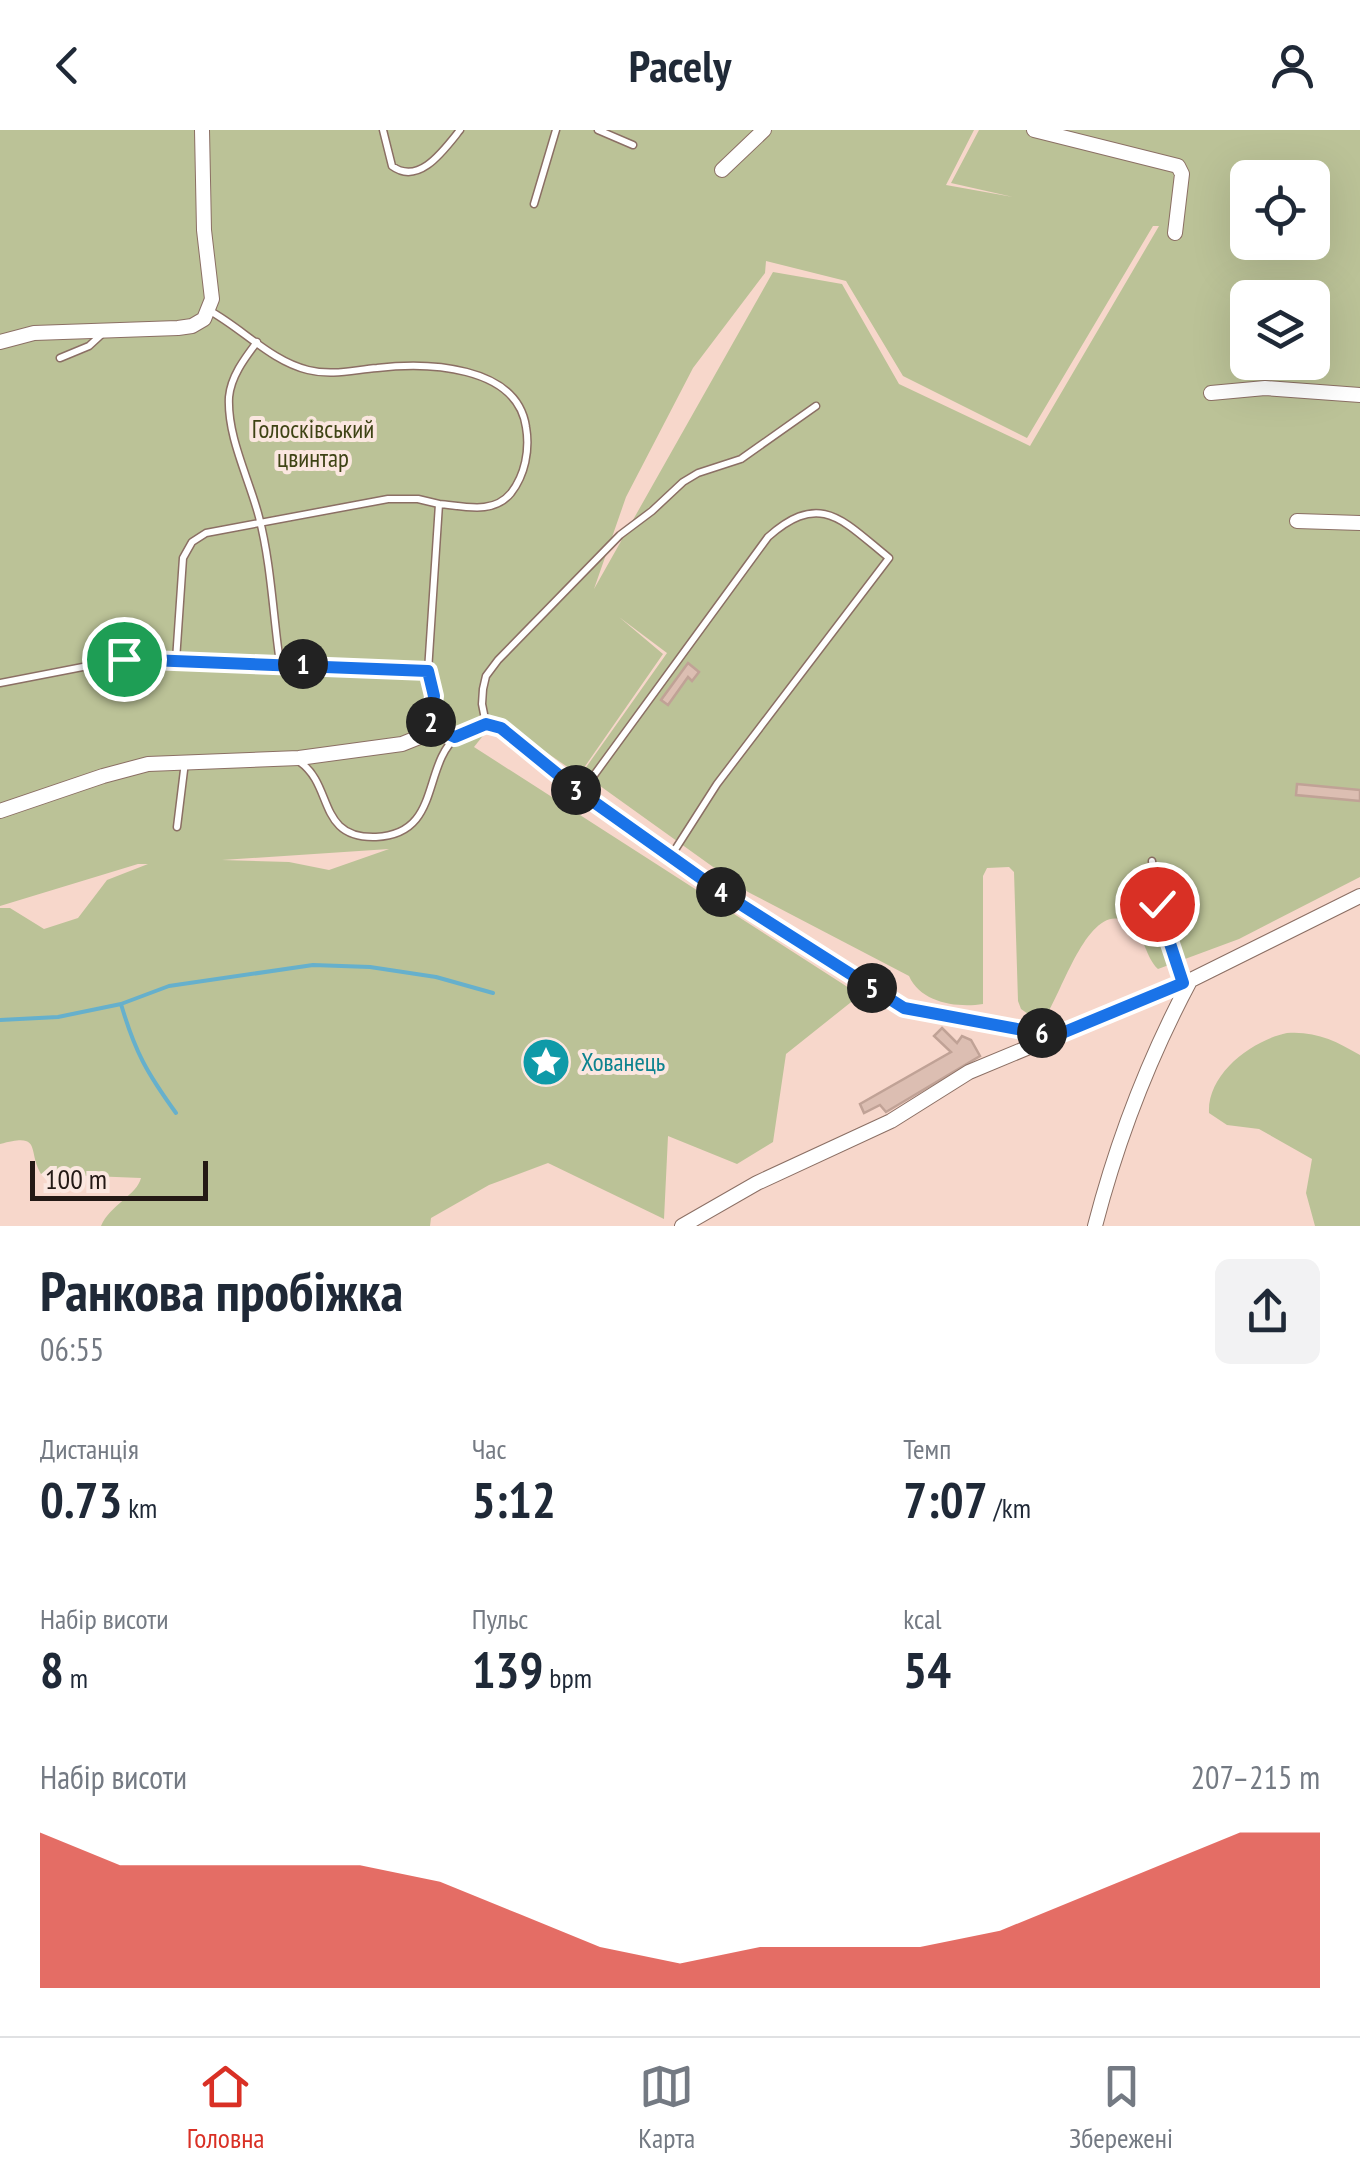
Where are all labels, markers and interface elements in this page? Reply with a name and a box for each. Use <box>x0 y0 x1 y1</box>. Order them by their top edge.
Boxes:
text: Pacely <box>629 36 731 94</box>
icon: back <box>40 38 95 93</box>
icon: person <box>1265 38 1320 93</box>
map controls <box>1230 160 1330 380</box>
button: locate <box>1230 160 1330 260</box>
button: layers <box>1230 280 1330 380</box>
park label: Голосківський цвинтар <box>252 413 374 474</box>
pin <box>82 617 167 702</box>
icon: arrive <box>97 632 152 687</box>
pin: 1 <box>278 639 328 689</box>
text: 1 <box>296 645 310 682</box>
pin: 2 <box>406 697 456 747</box>
text: 2 <box>424 703 438 740</box>
pin: 3 <box>551 765 601 815</box>
text: 3 <box>569 771 583 808</box>
pin <box>1115 862 1200 947</box>
pin: 4 <box>696 867 746 917</box>
text: 4 <box>714 873 728 910</box>
icon: check <box>1130 877 1185 932</box>
pin: 5 <box>847 963 897 1013</box>
text: 5 <box>865 969 879 1006</box>
pin: 6 <box>1017 1008 1067 1058</box>
text: 6 <box>1035 1014 1049 1051</box>
place icon: Хованець <box>520 1036 572 1088</box>
place label: Хованець <box>581 1046 665 1078</box>
scale bar <box>30 1156 208 1200</box>
text: 100 m <box>45 1160 107 1197</box>
text: Ранкова пробіжка <box>40 1255 403 1326</box>
button: share <box>1215 1259 1320 1364</box>
text: 06:55 <box>40 1328 104 1370</box>
text: Дистанція <box>40 1430 139 1467</box>
text: Час <box>472 1430 506 1467</box>
text: Темп <box>903 1430 951 1467</box>
text: 0.73 <box>40 1467 122 1532</box>
text: 5:12 <box>472 1467 556 1532</box>
text: 7:07 <box>903 1467 988 1532</box>
text: km <box>122 1489 157 1526</box>
text: /km <box>988 1489 1031 1526</box>
text: Набір висоти <box>40 1600 169 1637</box>
text: Пульс <box>472 1600 528 1637</box>
text: kcal <box>903 1600 942 1637</box>
text: 8 <box>40 1637 64 1702</box>
text: 139 <box>472 1637 543 1702</box>
text: 54 <box>903 1637 951 1702</box>
text: m <box>64 1659 88 1696</box>
text: bpm <box>543 1659 592 1696</box>
text: Набір висоти <box>40 1756 187 1798</box>
text: 207–215 m <box>1191 1756 1320 1798</box>
tab: Головна <box>187 2059 265 2156</box>
tab: Карта <box>638 2059 695 2156</box>
tab: Збережені <box>1069 2059 1173 2156</box>

